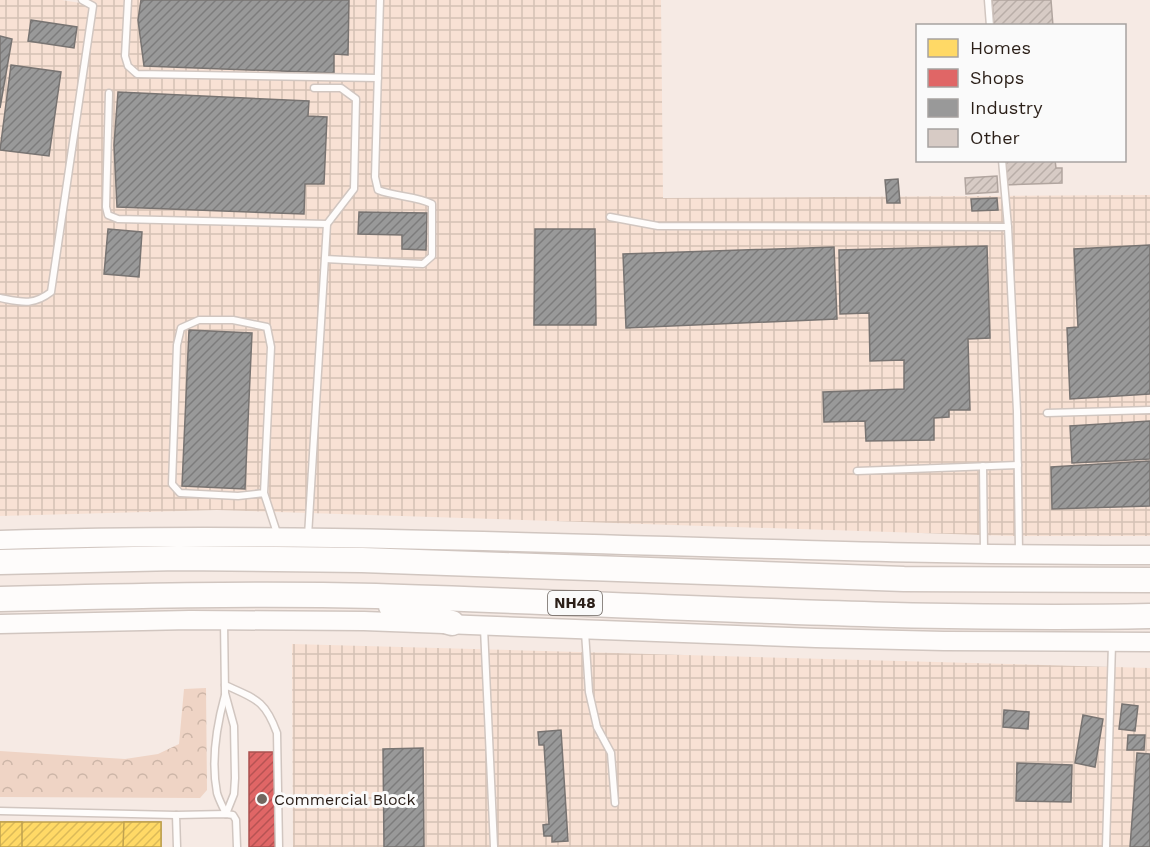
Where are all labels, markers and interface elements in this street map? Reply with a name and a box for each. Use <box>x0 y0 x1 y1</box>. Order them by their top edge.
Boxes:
legend <box>916 24 1126 162</box>
text: Homes <box>970 37 1031 58</box>
text: Shops <box>970 67 1024 88</box>
text: Industry <box>970 97 1043 118</box>
text: Other <box>970 127 1020 148</box>
road number: NH48 <box>548 591 602 615</box>
place label: Commercial Block <box>274 790 416 809</box>
marker: Commercial Block <box>255 792 269 806</box>

